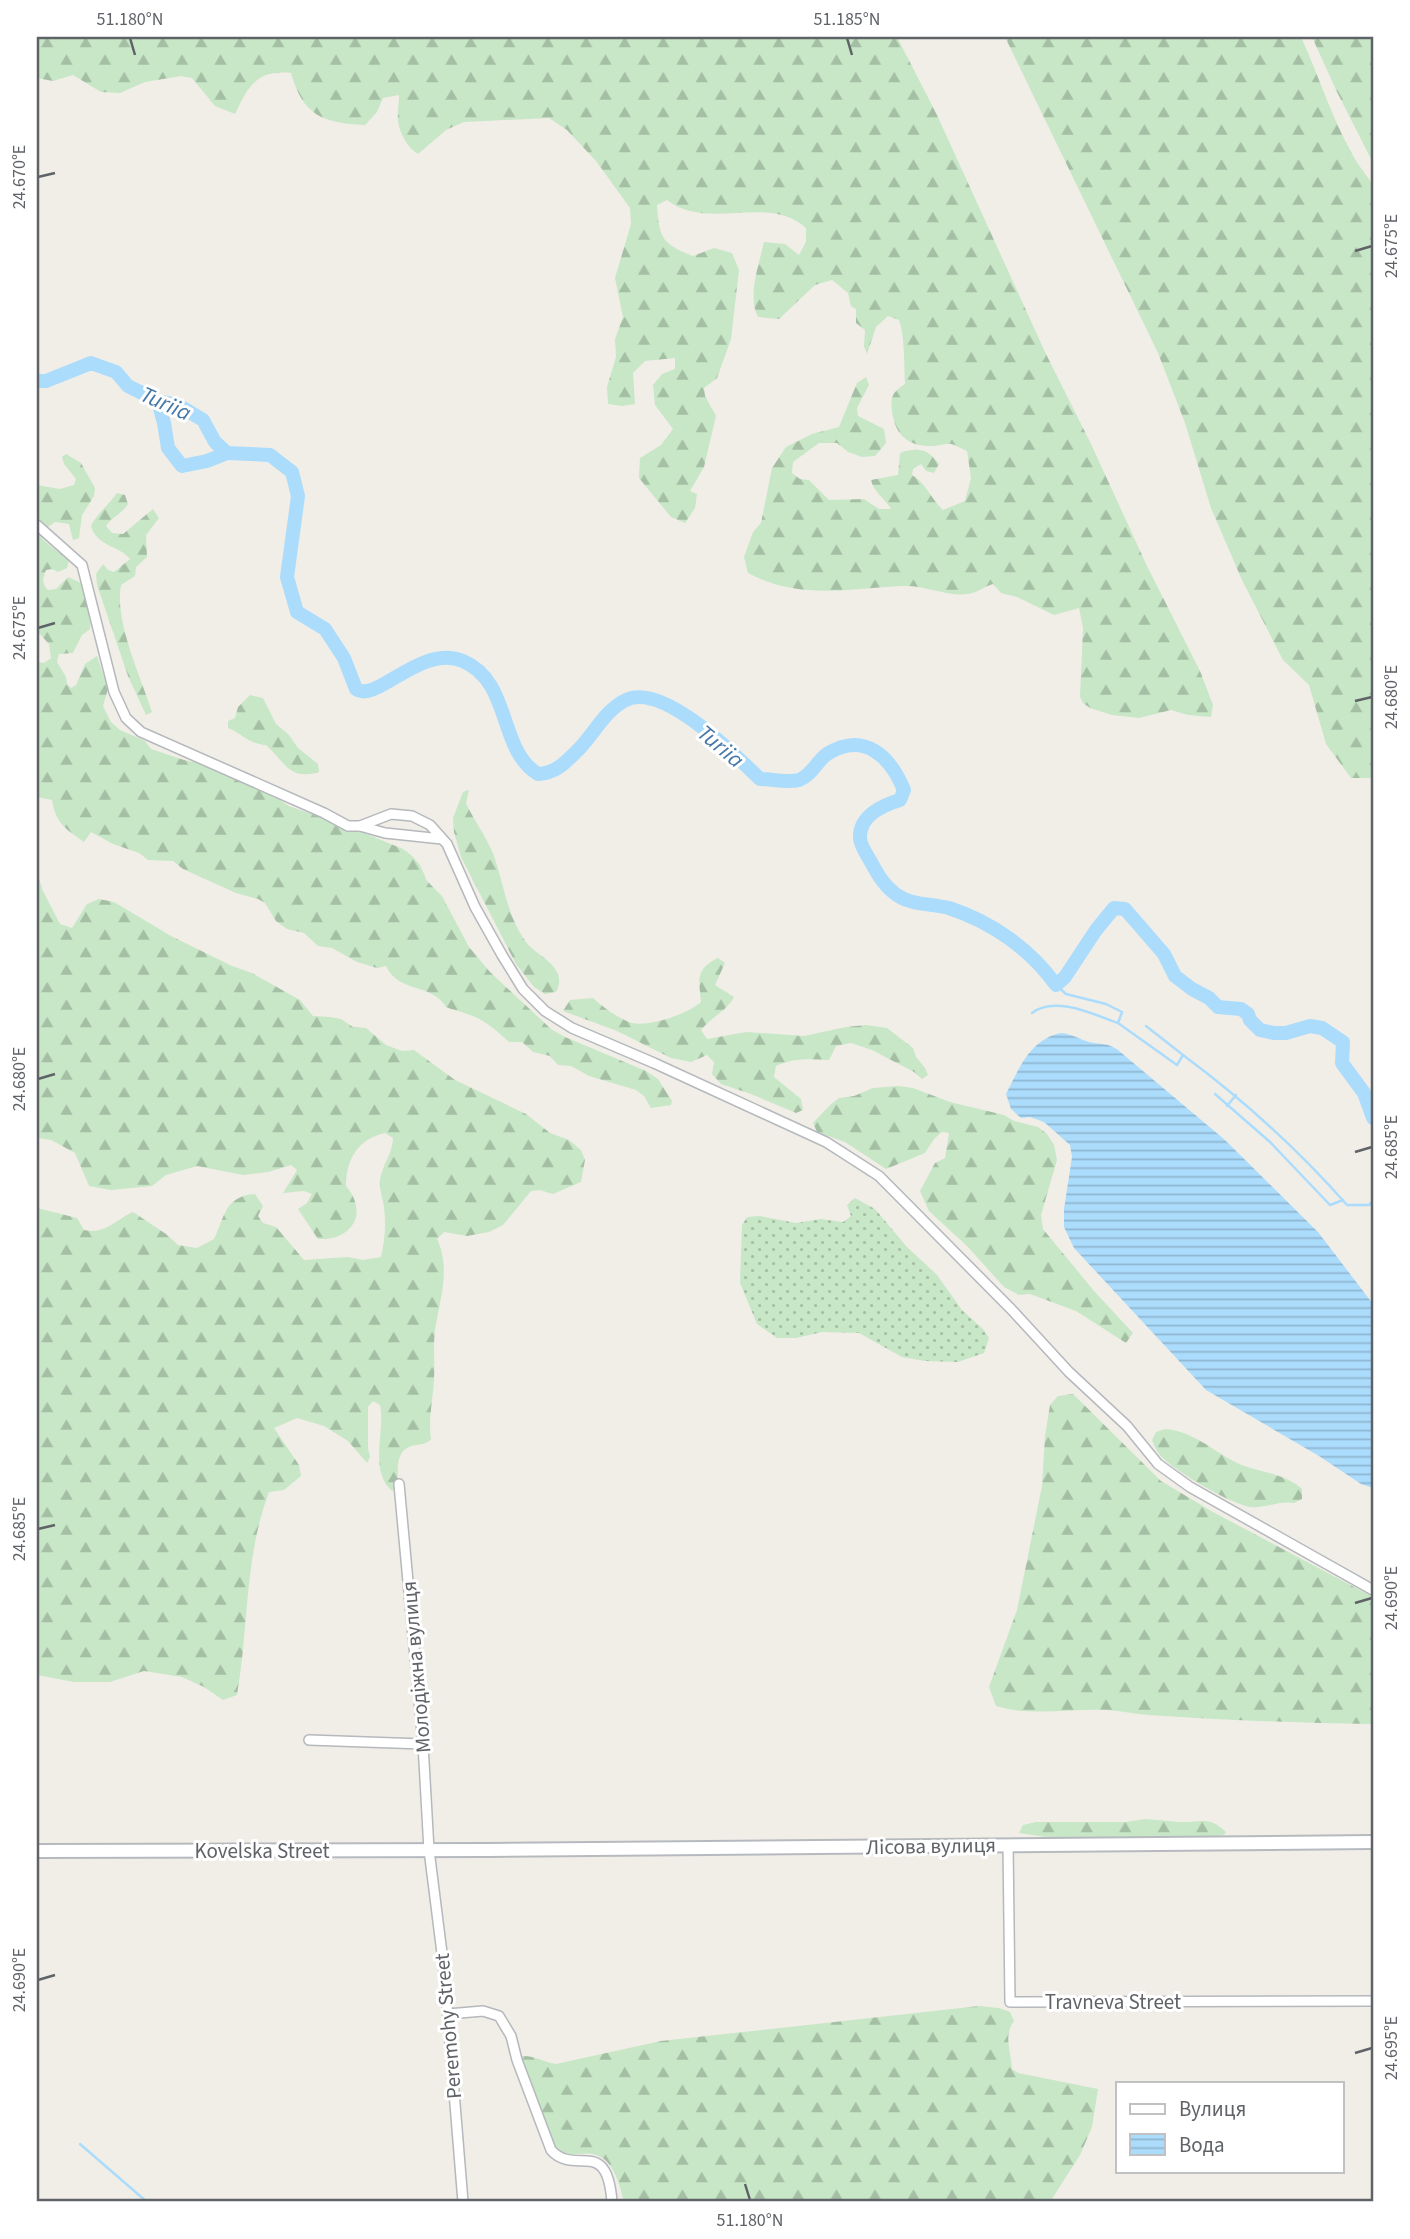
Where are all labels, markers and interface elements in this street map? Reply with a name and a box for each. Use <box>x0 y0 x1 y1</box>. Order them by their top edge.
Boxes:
text: 51.180°N <box>97 7 163 32</box>
text: 51.185°N <box>814 7 880 32</box>
text: 24.670°E <box>7 145 32 209</box>
text: 24.675°E <box>1379 214 1404 278</box>
water label: Turiia <box>135 378 197 429</box>
text: 24.675°E <box>7 596 32 660</box>
text: 24.680°E <box>1379 665 1404 729</box>
water label: Turiia <box>690 717 751 776</box>
text: 24.680°E <box>7 1047 32 1111</box>
text: 24.685°E <box>1379 1115 1404 1179</box>
text: 24.685°E <box>7 1497 32 1561</box>
text: 24.690°E <box>1379 1566 1404 1630</box>
street label: Молодіжна вулиця <box>394 1580 438 1754</box>
street label: Лісова вулиця <box>866 1830 996 1862</box>
street label: Kovelska Street <box>194 1836 330 1866</box>
text: 24.690°E <box>7 1948 32 2012</box>
street label: Peremohy Street <box>427 1952 469 2100</box>
street label: Travneva Street <box>1045 1987 1181 2017</box>
text: 24.695°E <box>1379 2016 1404 2080</box>
legend <box>1116 2082 1344 2172</box>
text: Вулиця <box>1179 2094 1246 2124</box>
text: Вода <box>1179 2130 1225 2160</box>
text: 51.180°N <box>717 2208 783 2233</box>

